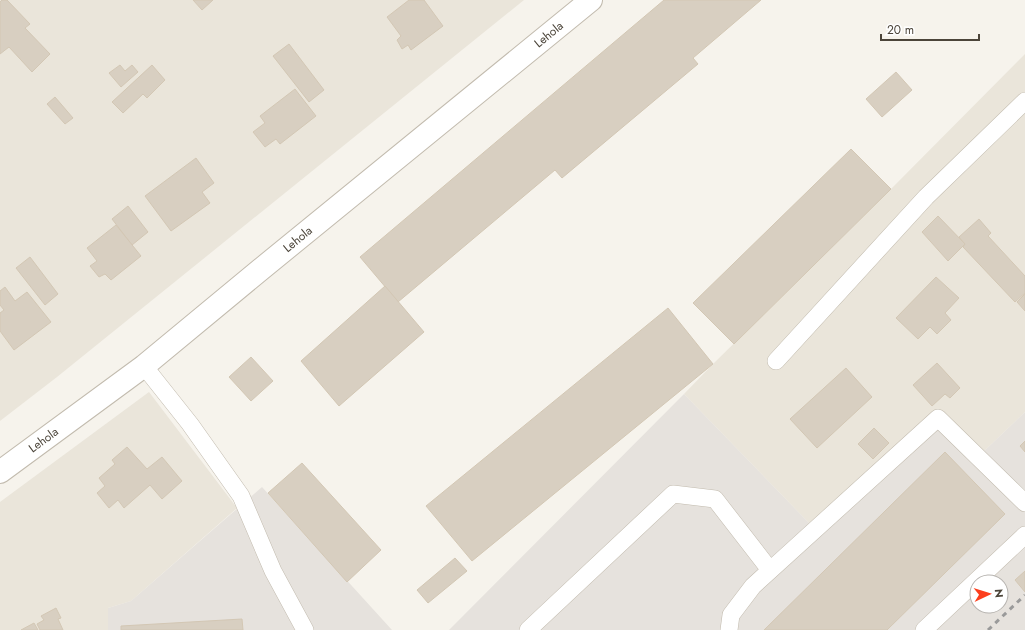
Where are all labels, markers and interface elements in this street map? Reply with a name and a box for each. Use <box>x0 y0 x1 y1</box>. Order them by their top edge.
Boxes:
scale bar <box>881 16 979 42</box>
street label: Lehola <box>530 17 567 52</box>
text: 20 m <box>887 21 914 39</box>
street label: Lehola <box>279 222 316 257</box>
street label: Lehola <box>25 423 62 457</box>
north arrow <box>969 574 1009 614</box>
text: N <box>991 588 1007 598</box>

